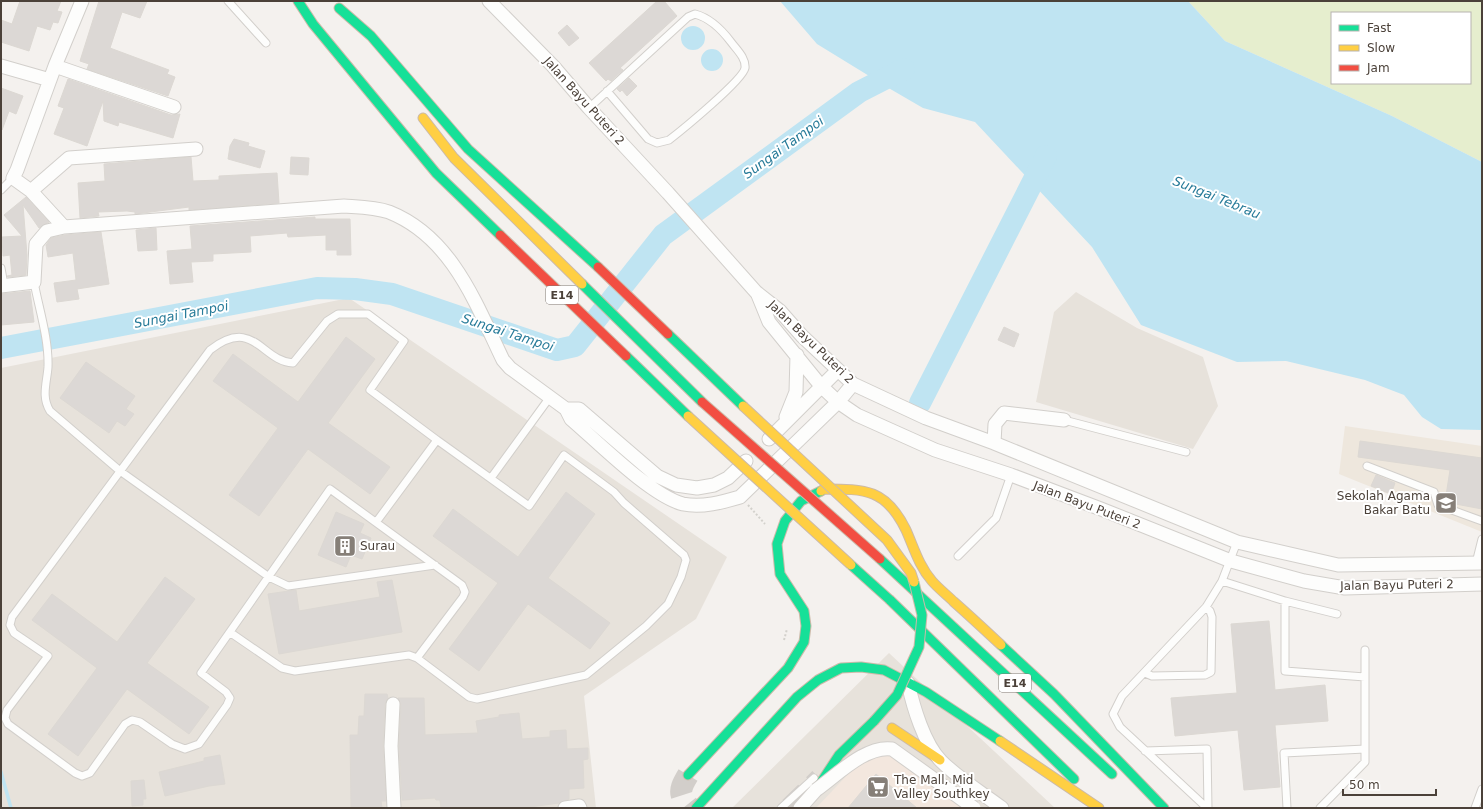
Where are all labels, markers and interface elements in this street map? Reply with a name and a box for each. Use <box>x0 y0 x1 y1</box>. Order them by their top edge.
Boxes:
legend <box>1331 12 1471 84</box>
text: Fast <box>1367 21 1391 35</box>
text: Slow <box>1367 41 1395 55</box>
street label: Jalan Bayu Puteri 2 <box>540 53 627 148</box>
text: Jam <box>1366 61 1390 75</box>
water label: Sungai Tampoi <box>740 113 827 182</box>
water label: Sungai Tebrau <box>1171 173 1263 222</box>
road number: E14 <box>546 286 578 304</box>
street label: Jalan Bayu Puteri 2 <box>765 297 857 386</box>
water label: Sungai Tampoi <box>133 298 230 331</box>
water label: Sungai Tampoi <box>460 311 556 355</box>
street label: Jalan Bayu Puteri 2 <box>1031 478 1143 532</box>
place label: Sekolah Agama Bakar Batu <box>1337 489 1430 517</box>
school or university icon: Sekolah Agama Bakar Batu <box>1433 490 1459 516</box>
building icon: Surau <box>332 533 358 559</box>
place label: Surau <box>360 539 395 553</box>
street label: Jalan Bayu Puteri 2 <box>1339 577 1454 593</box>
road number: E14 <box>999 674 1031 692</box>
scale bar <box>1343 771 1436 797</box>
place label: The Mall, Mid Valley Southkey <box>893 773 989 801</box>
supermarket icon: The Mall, Mid Valley Southkey <box>865 774 891 800</box>
text: 50 m <box>1349 778 1380 792</box>

